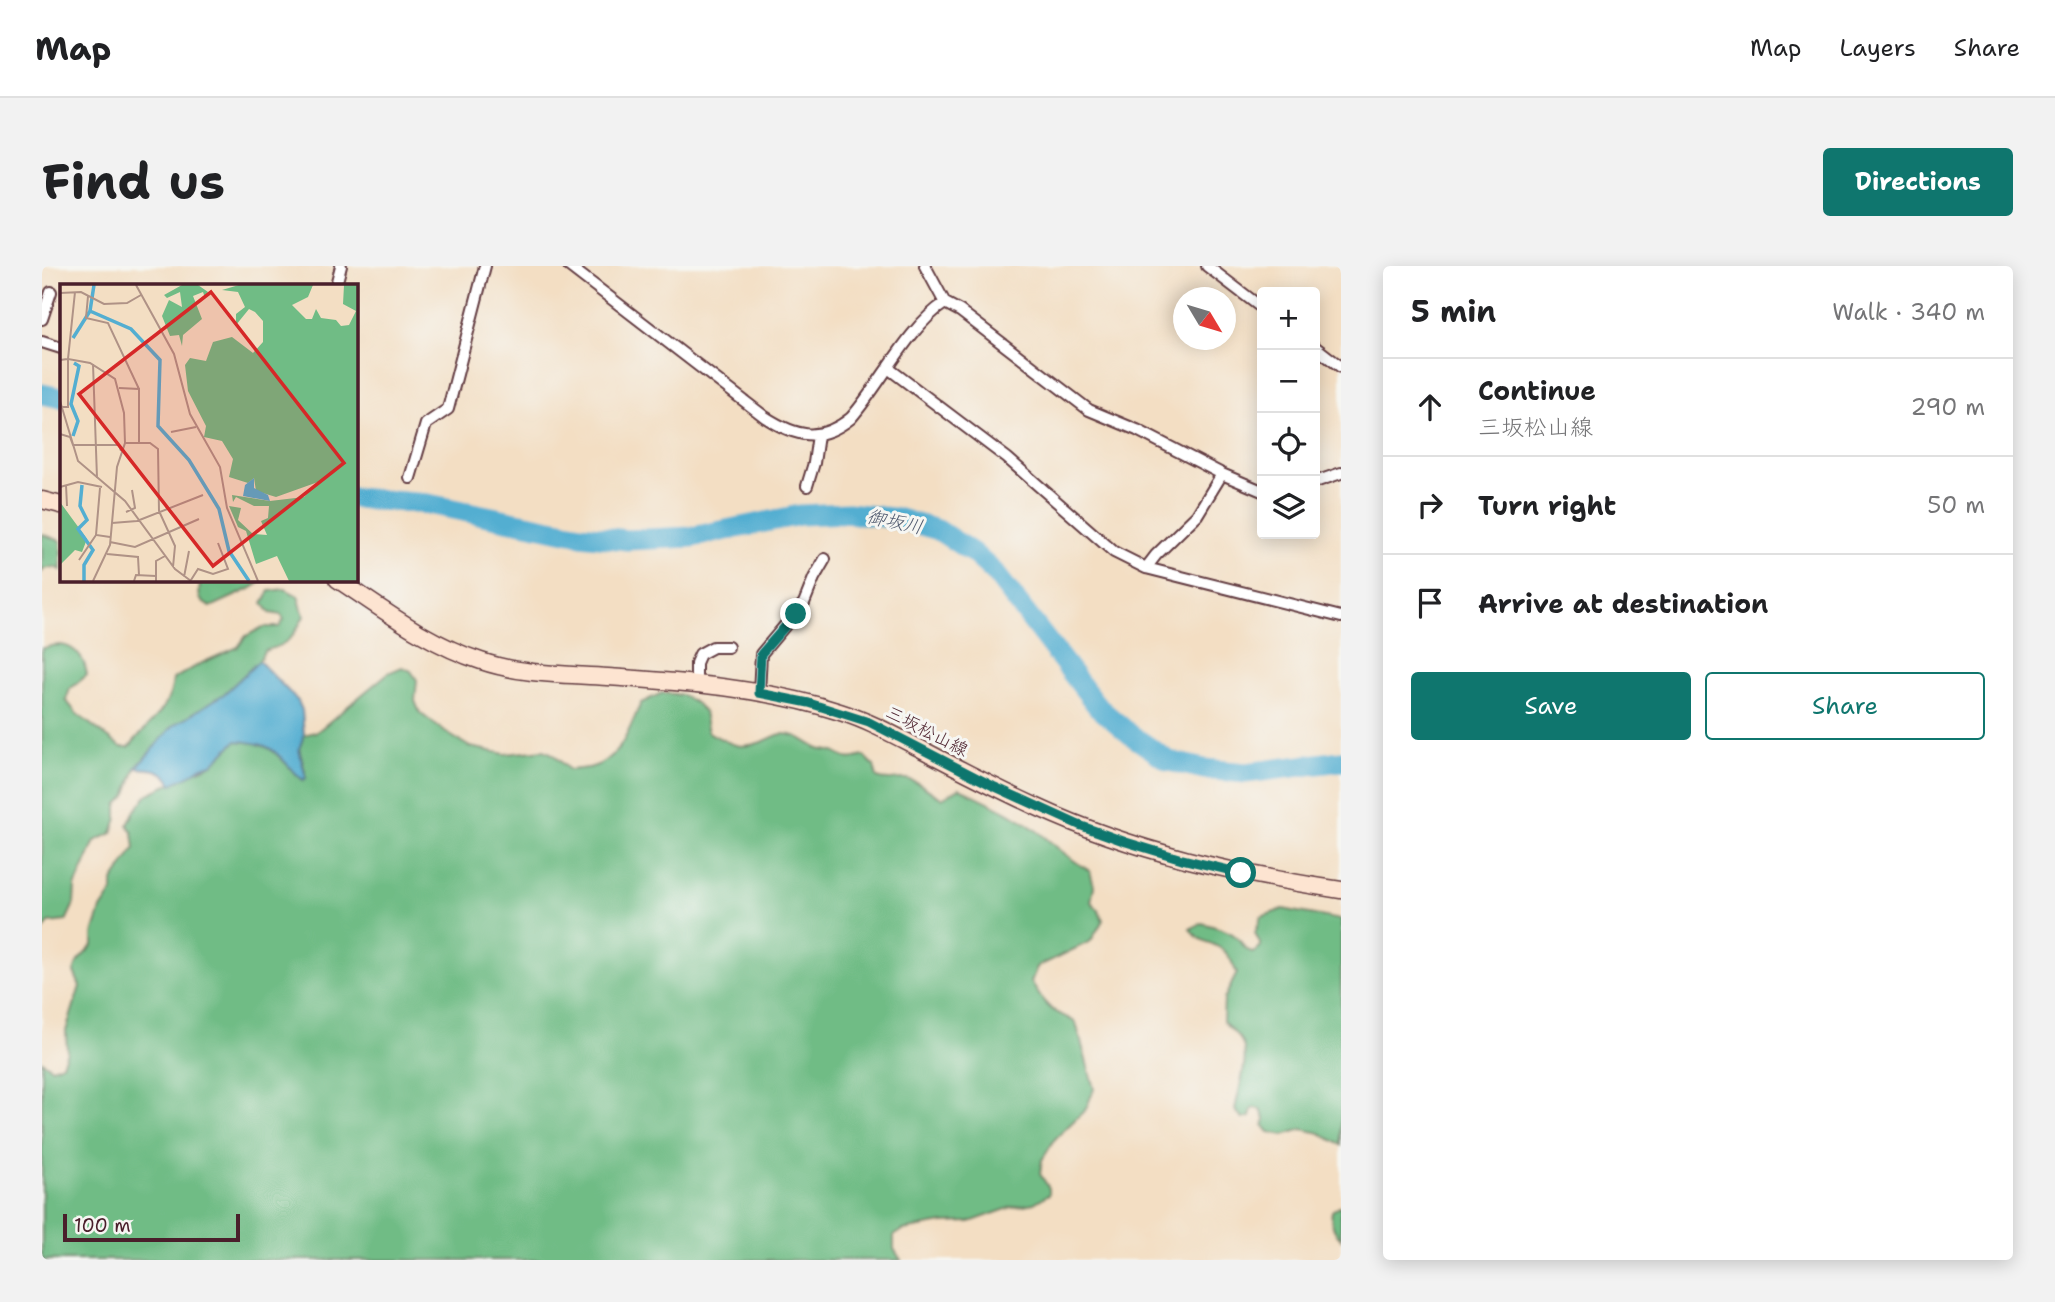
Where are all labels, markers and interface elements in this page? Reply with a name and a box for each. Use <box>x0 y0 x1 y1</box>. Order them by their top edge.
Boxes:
text: Map <box>35 26 111 71</box>
text: Map <box>1750 32 1801 64</box>
text: Layers <box>1839 32 1916 64</box>
text: Share <box>1954 32 2020 64</box>
button: Directions <box>1823 148 2013 216</box>
text: Find us <box>42 149 225 215</box>
inset map <box>60 284 357 581</box>
north arrow <box>1173 287 1236 350</box>
map controls <box>1257 287 1320 539</box>
button: + <box>1257 287 1320 350</box>
text: 5 min <box>1411 291 1496 332</box>
text: Walk · 340 m <box>1832 297 1985 327</box>
button: − <box>1257 350 1320 413</box>
text: Continue <box>1478 373 1596 408</box>
icon: ahead <box>1411 388 1449 426</box>
text: 290 m <box>1911 392 1985 422</box>
text: 三坂松山線 <box>1478 412 1593 442</box>
button: locate <box>1257 413 1320 476</box>
button: layers <box>1257 476 1320 539</box>
icon: right <box>1411 486 1449 524</box>
text: Turn right <box>1478 488 1616 523</box>
text: 50 m <box>1927 490 1985 520</box>
water label: 御坂川 <box>864 503 925 540</box>
icon: arrive <box>1411 584 1449 622</box>
text: Arrive at destination <box>1478 586 1768 621</box>
route end <box>780 598 811 629</box>
button: Save <box>1411 672 1691 740</box>
button: Share <box>1705 672 1985 740</box>
street label: 三坂松山線 <box>881 700 973 762</box>
route start <box>1225 857 1256 888</box>
scale bar <box>63 1211 240 1243</box>
text: 100 m <box>74 1213 131 1238</box>

